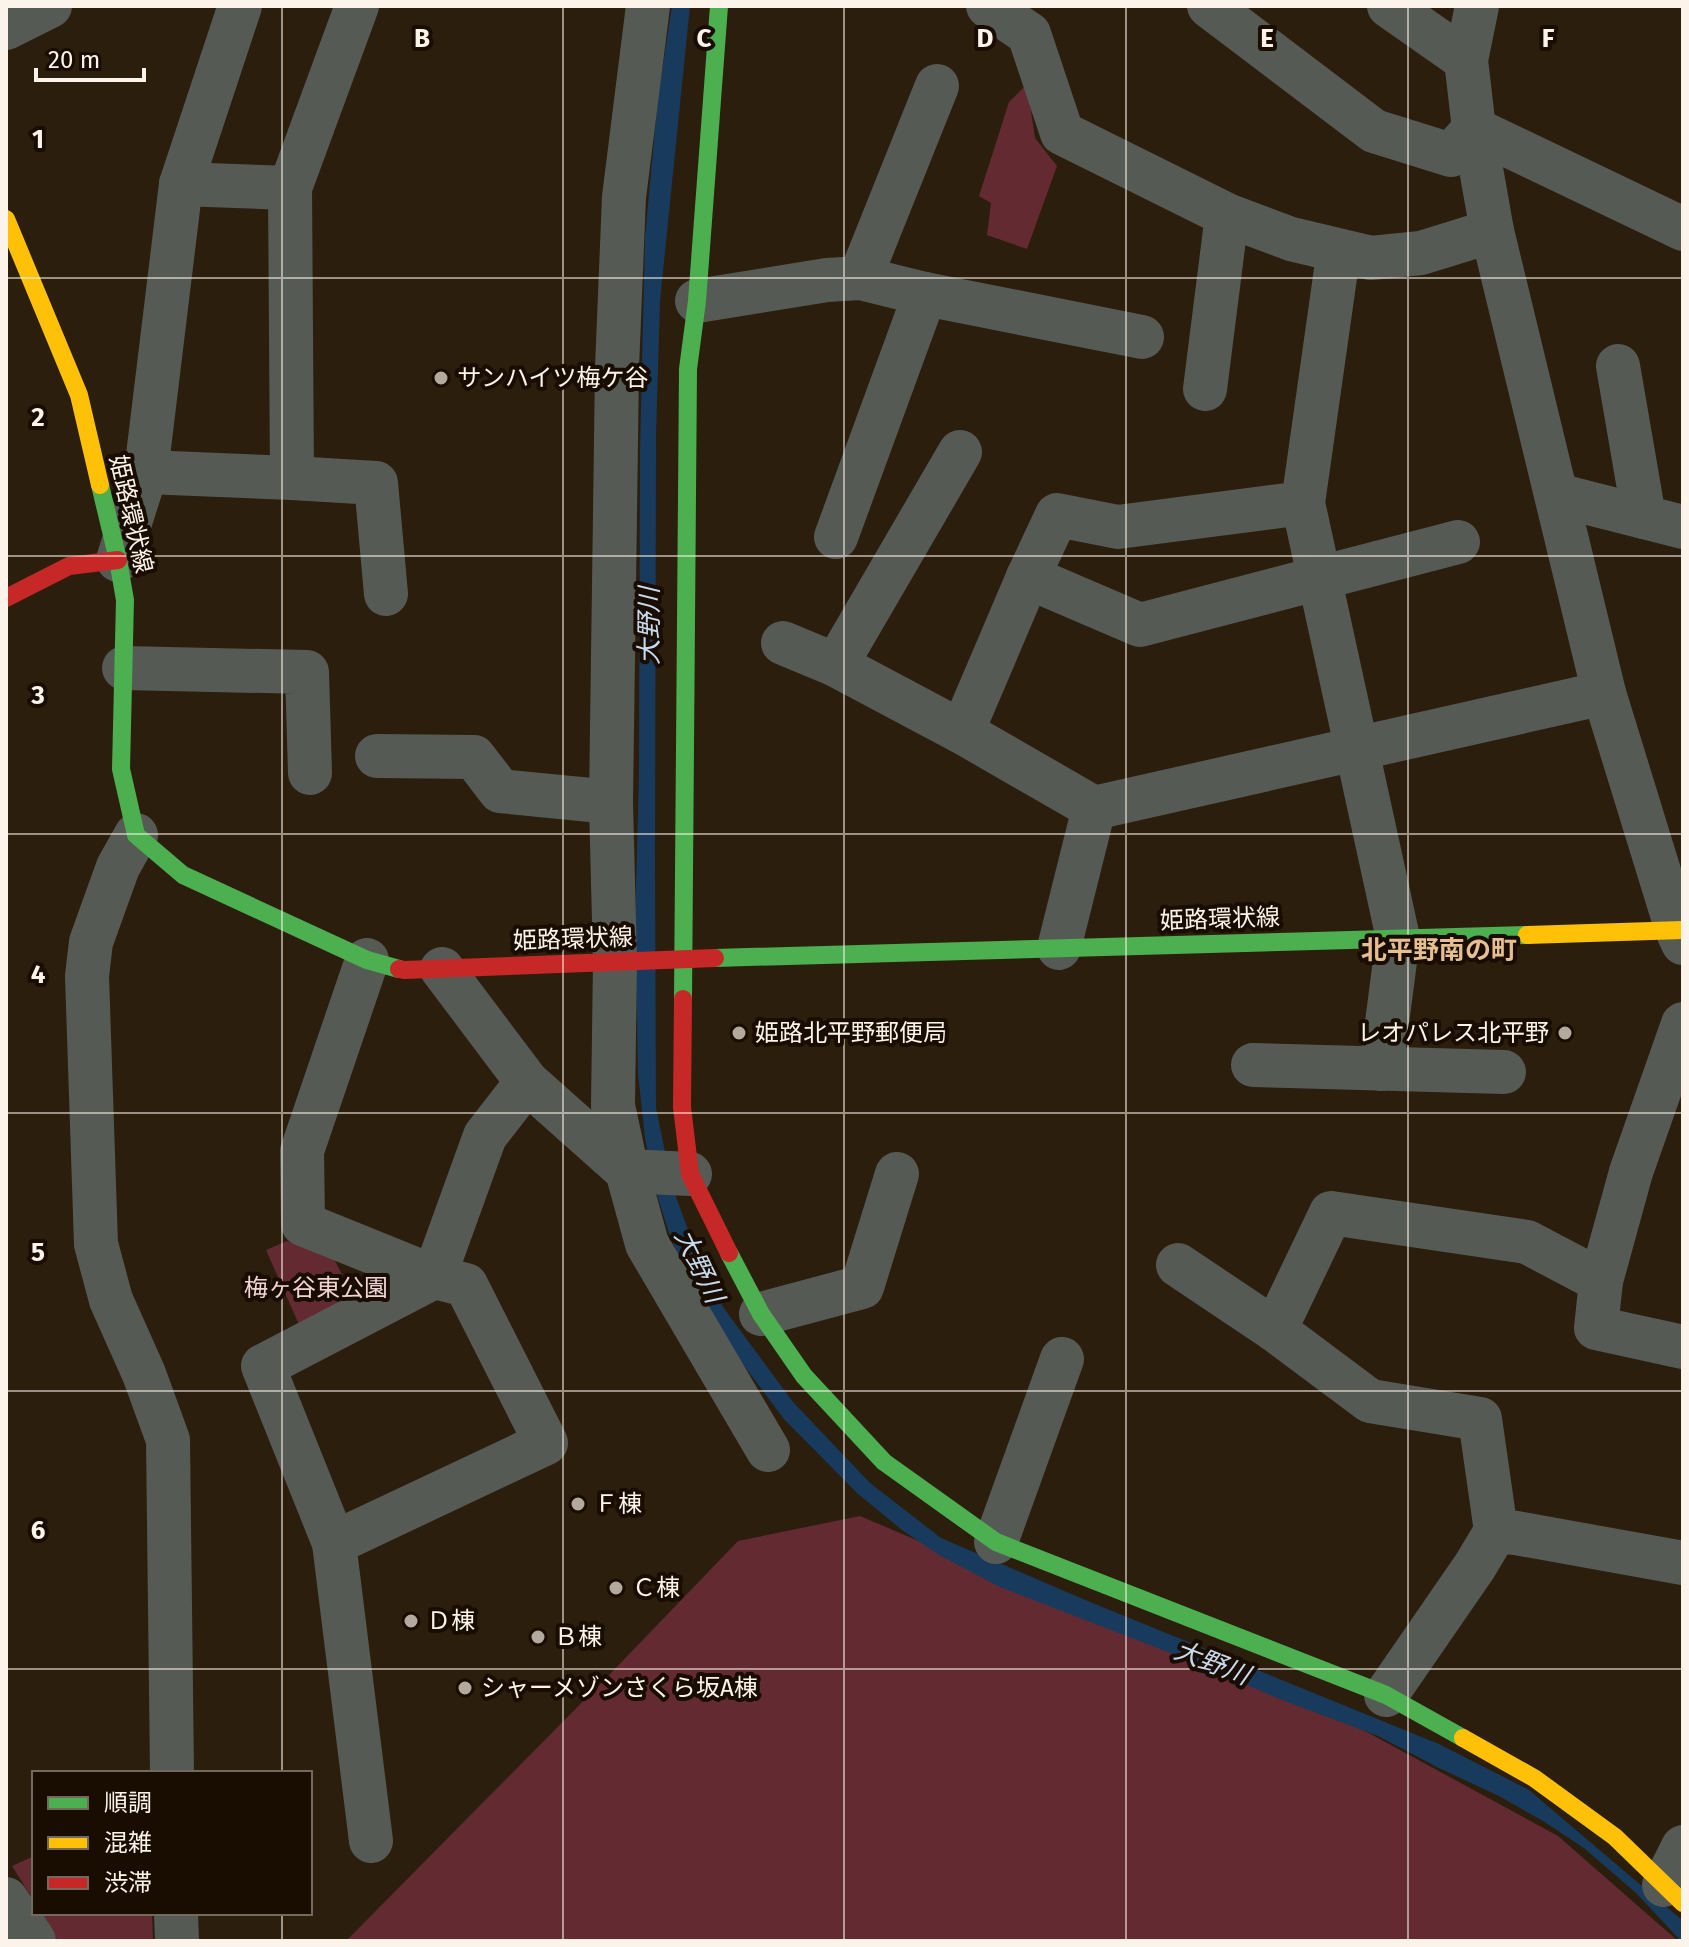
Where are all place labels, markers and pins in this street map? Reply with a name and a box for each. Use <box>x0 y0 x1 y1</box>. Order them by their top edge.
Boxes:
place label: サンハイツ梅ケ谷 <box>457 364 649 392</box>
marker: サンハイツ梅ケ谷 <box>432 369 450 387</box>
place label: 姫路北平野郵便局 <box>755 1019 947 1047</box>
place label: レオパレス北平野 <box>1357 1019 1549 1047</box>
marker: 姫路北平野郵便局 <box>730 1024 748 1042</box>
marker: レオパレス北平野 <box>1556 1024 1574 1042</box>
place label: Ｆ棟 <box>594 1490 642 1518</box>
marker: Ｆ棟 <box>569 1495 587 1513</box>
place label: Ｃ棟 <box>632 1574 680 1602</box>
marker: Ｃ棟 <box>607 1579 625 1597</box>
place label: Ｄ棟 <box>427 1607 475 1635</box>
marker: Ｄ棟 <box>402 1612 420 1630</box>
place label: Ｂ棟 <box>554 1623 602 1651</box>
marker: Ｂ棟 <box>529 1628 547 1646</box>
place label: シャーメゾンさくら坂A棟 <box>481 1674 758 1702</box>
marker: シャーメゾンさくら坂A棟 <box>456 1679 474 1697</box>

